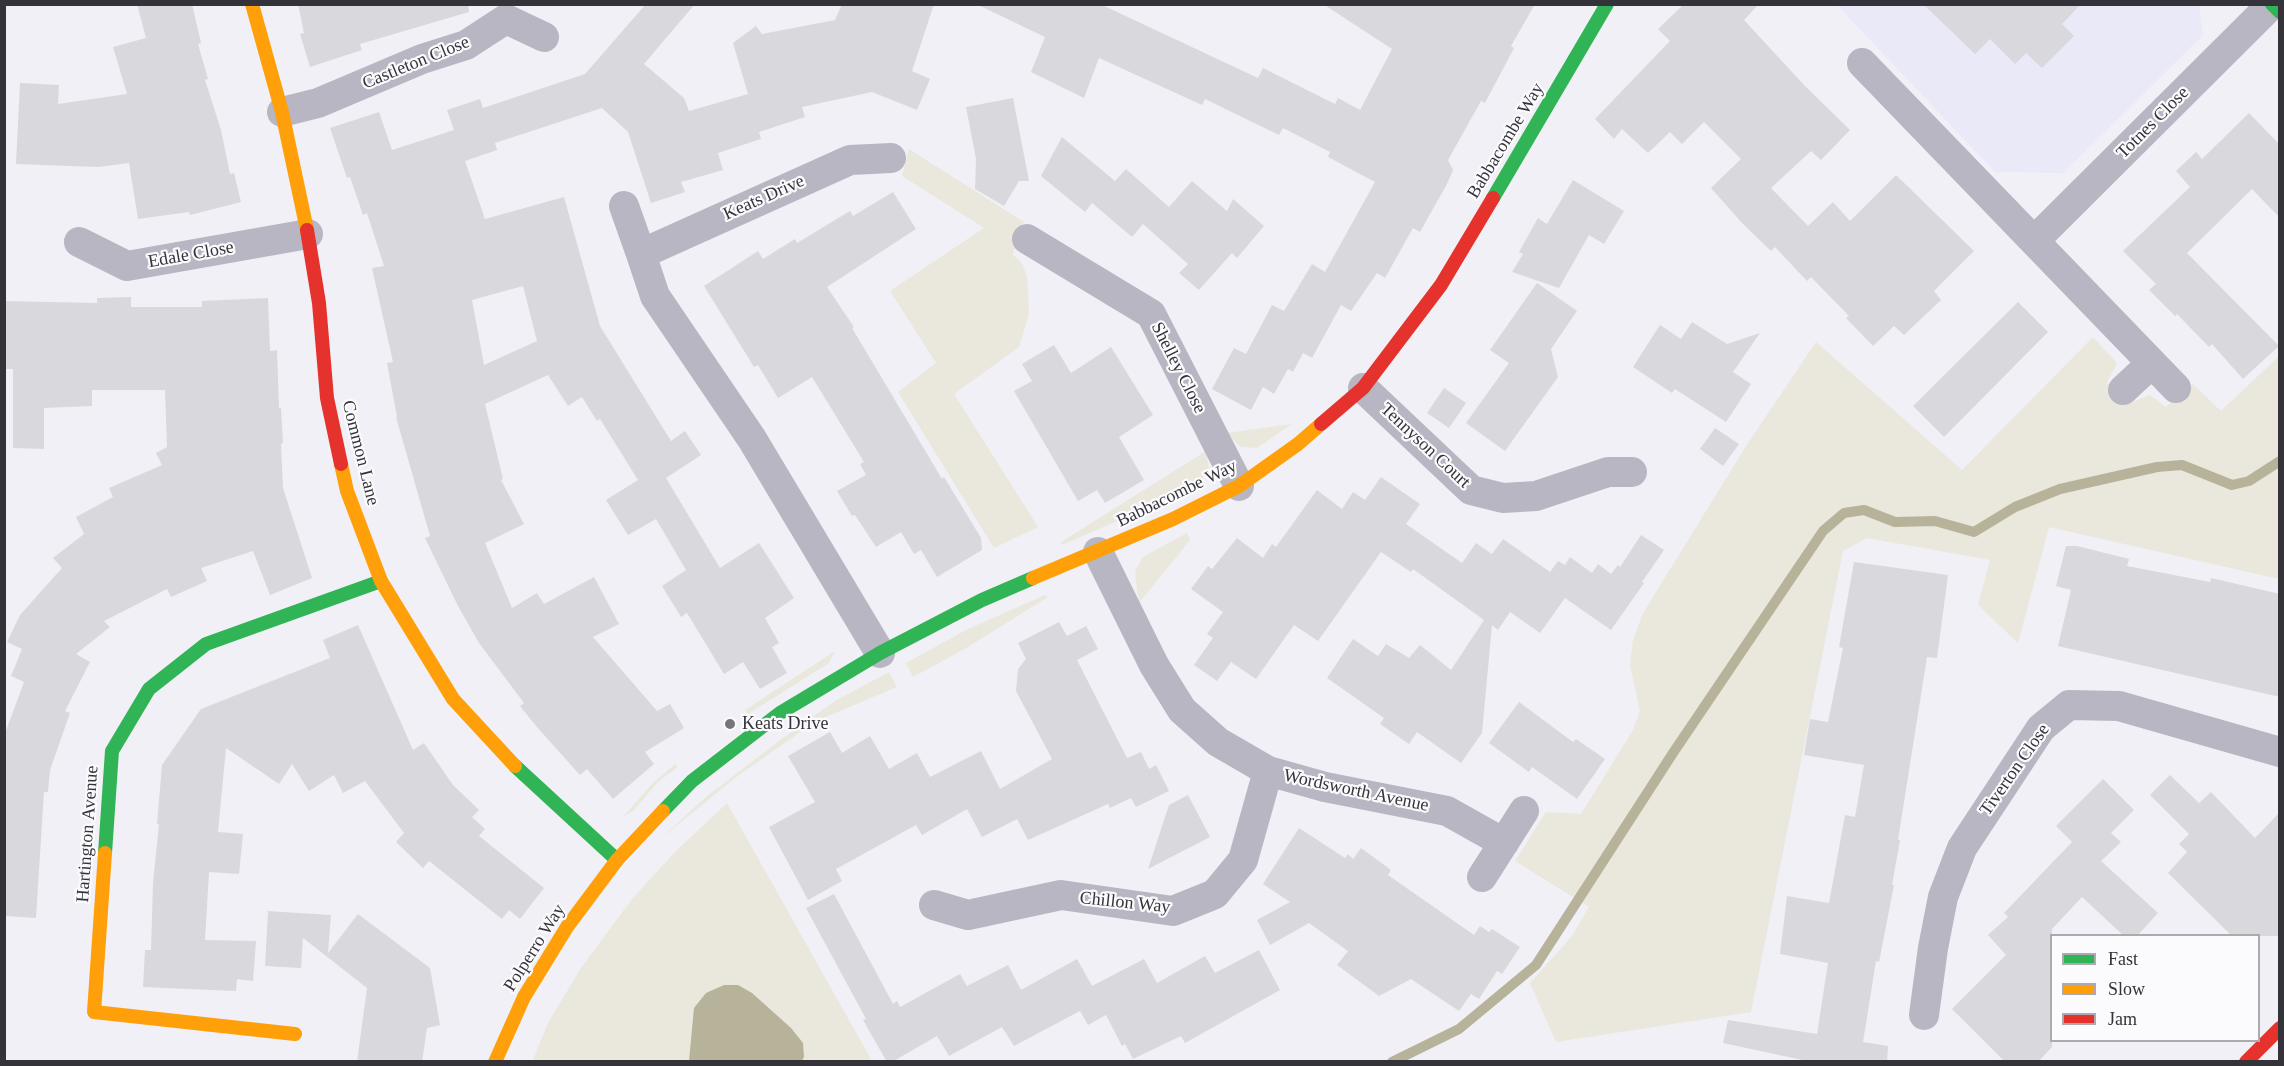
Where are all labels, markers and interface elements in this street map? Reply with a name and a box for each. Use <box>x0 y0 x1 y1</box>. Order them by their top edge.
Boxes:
street label: Castleton Close <box>359 32 473 94</box>
street label: Babbacombe Way <box>1463 79 1549 203</box>
street label: Totnes Close <box>2112 82 2194 164</box>
street label: Keats Drive <box>720 171 808 225</box>
street label: Edale Close <box>147 237 235 273</box>
street label: Shelley Close <box>1146 319 1210 417</box>
street label: Common Lane <box>337 398 383 508</box>
street label: Tennyson Court <box>1375 399 1475 493</box>
street label: Babbacombe Way <box>1113 456 1241 532</box>
place label: Keats Drive <box>742 713 828 735</box>
marker: Keats Drive <box>723 717 737 731</box>
street label: Tiverton Close <box>1976 720 2054 820</box>
street label: Hartington Avenue <box>72 765 104 903</box>
street label: Wordsworth Avenue <box>1282 765 1430 817</box>
street label: Chillon Way <box>1079 888 1171 918</box>
street label: Polperro Way <box>500 900 570 996</box>
legend <box>2050 934 2260 1042</box>
text: Fast <box>2108 949 2138 969</box>
text: Slow <box>2108 979 2145 999</box>
text: Jam <box>2108 1009 2137 1029</box>

